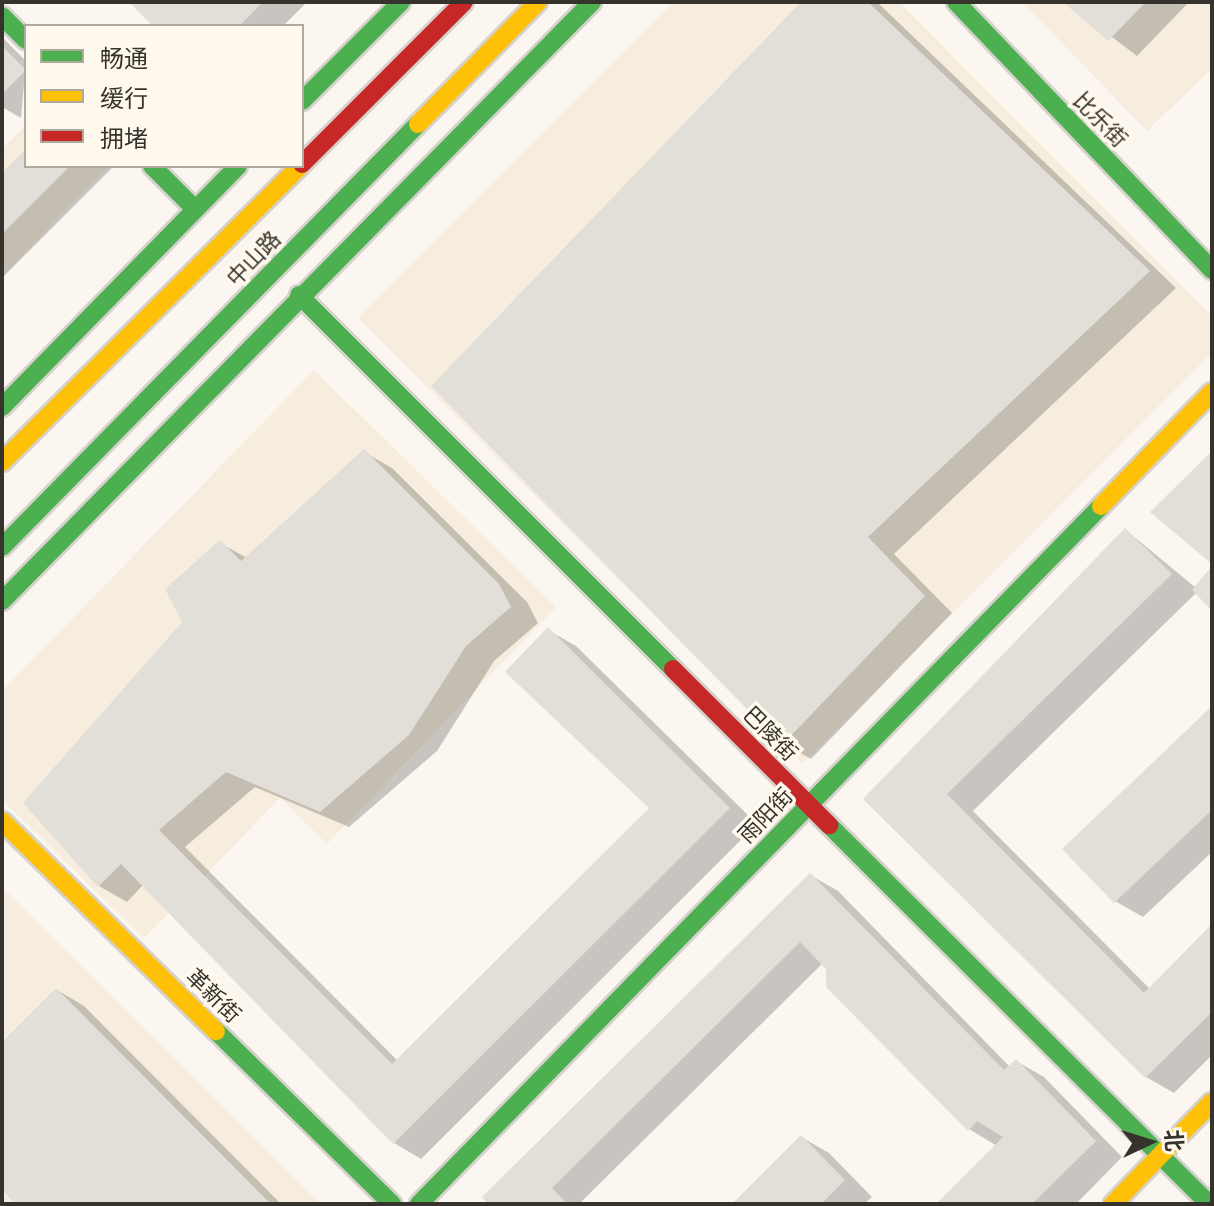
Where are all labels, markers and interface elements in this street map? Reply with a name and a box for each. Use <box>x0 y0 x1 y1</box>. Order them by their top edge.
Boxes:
legend <box>24 24 304 168</box>
text: 畅通 <box>100 43 148 72</box>
text: 缓行 <box>100 83 148 112</box>
street label: 比乐街 <box>1069 86 1133 152</box>
text: 拥堵 <box>100 123 148 152</box>
street label: 中山路 <box>221 225 285 291</box>
street label: 巴陵街 <box>738 700 804 766</box>
street label: 雨阳街 <box>733 782 797 848</box>
street label: 革新街 <box>181 963 247 1027</box>
north arrow <box>1110 1102 1190 1182</box>
text: 北 <box>1160 1128 1189 1152</box>

